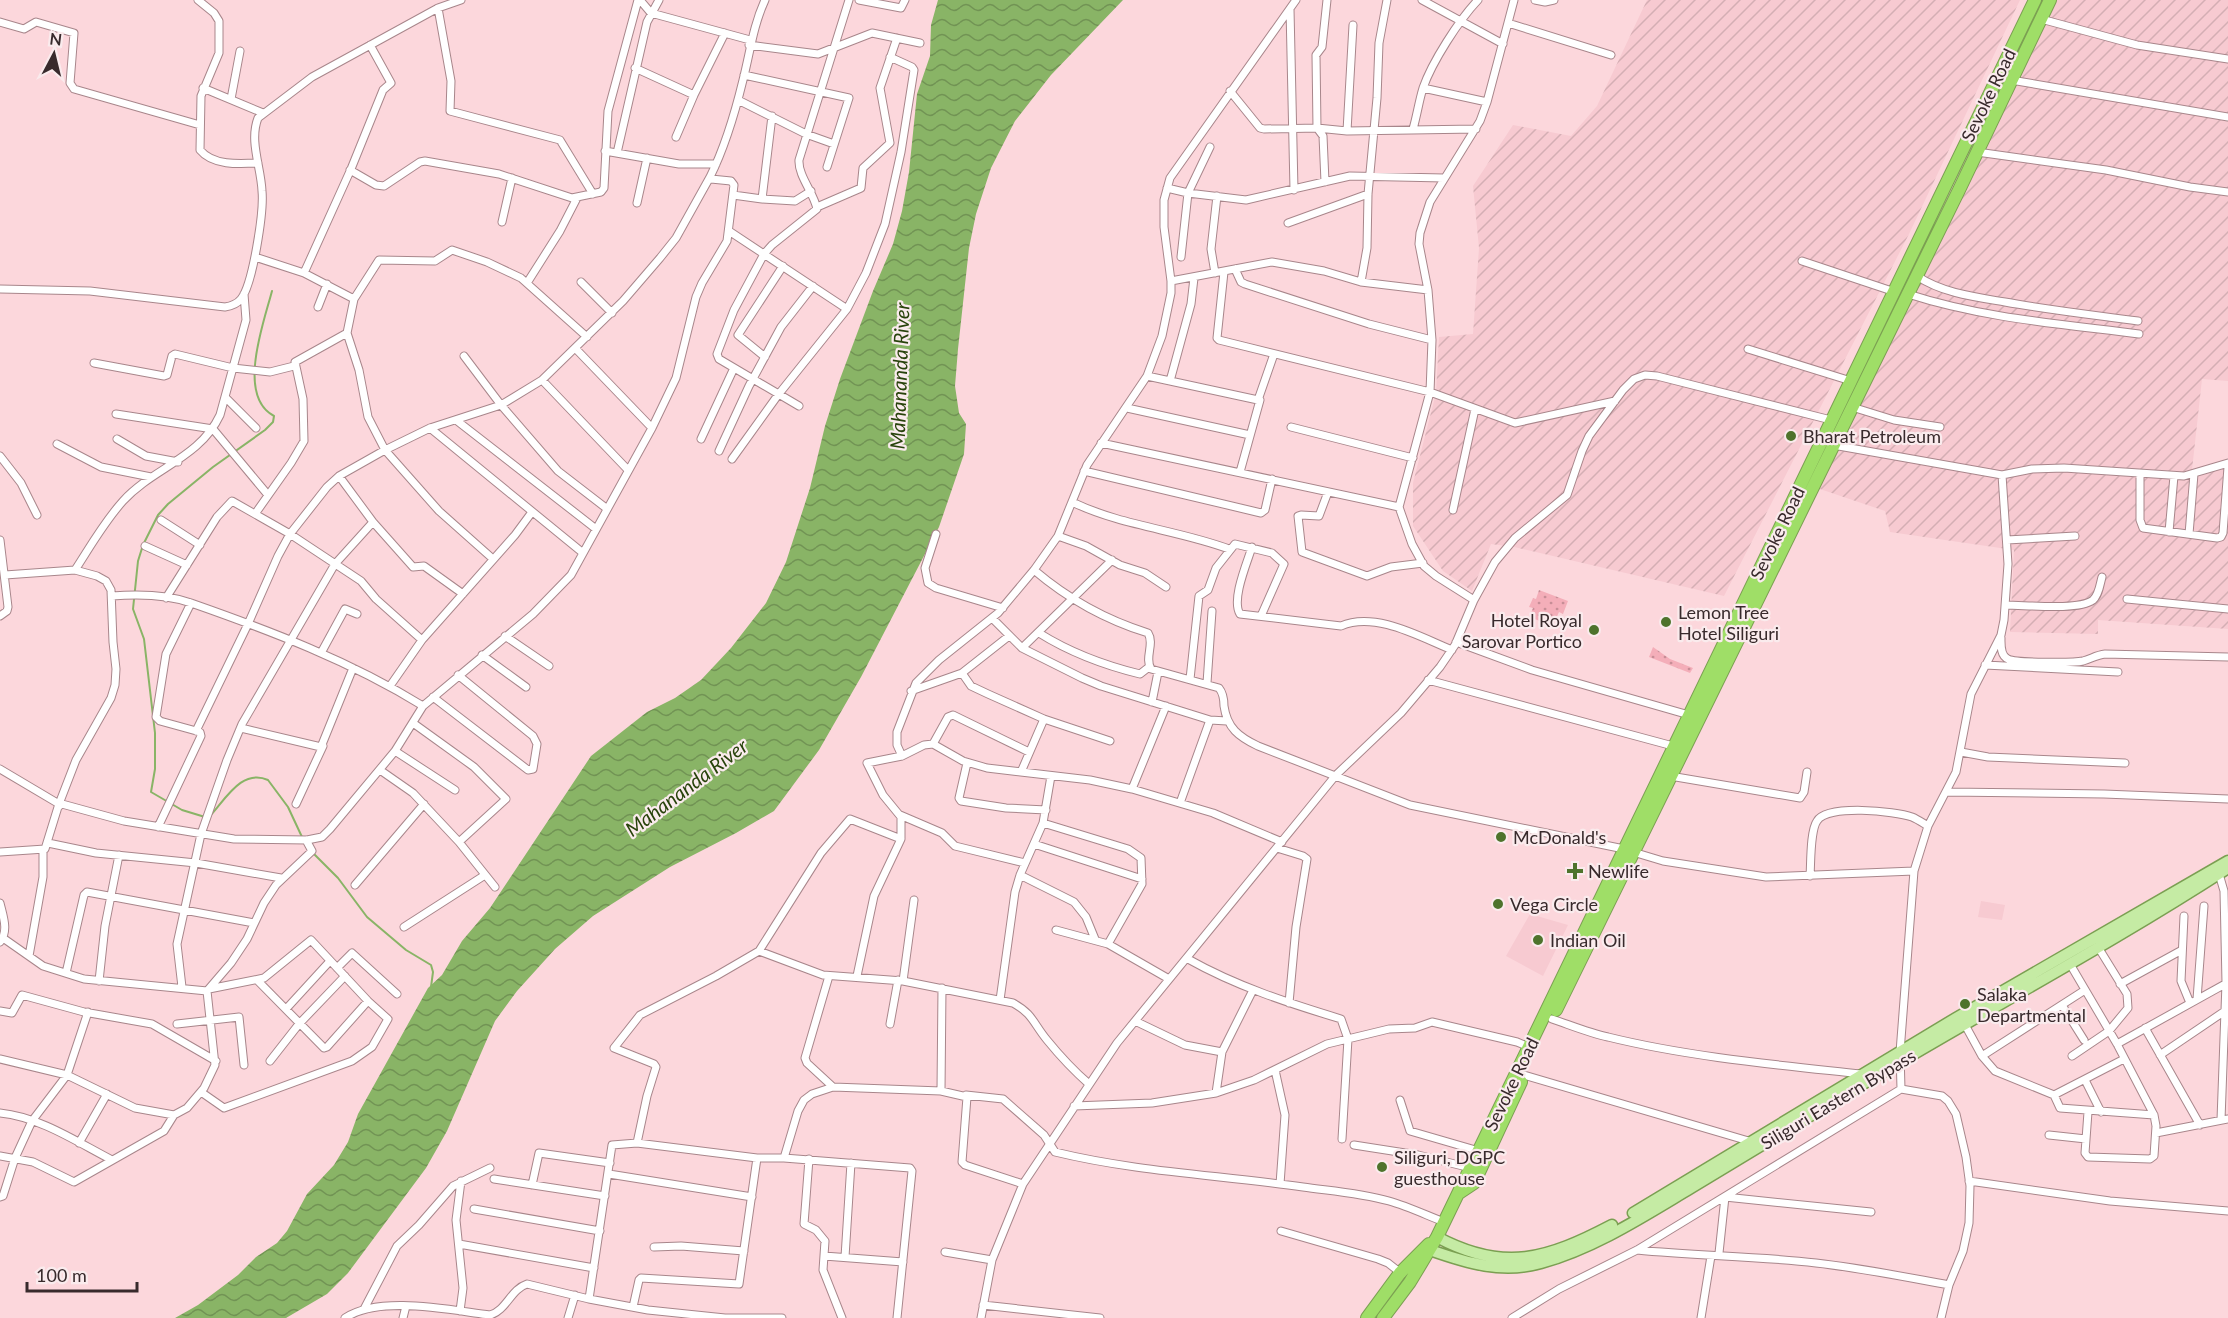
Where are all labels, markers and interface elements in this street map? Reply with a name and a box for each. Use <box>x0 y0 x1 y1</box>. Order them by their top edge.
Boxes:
north arrow <box>24 24 84 84</box>
text: N <box>49 28 63 49</box>
street label: Sevoke Road <box>1956 45 2020 145</box>
water label: Mahananda River <box>884 301 914 450</box>
place label: Bharat Petroleum <box>1803 425 1941 447</box>
marker: Bharat Petroleum <box>1784 429 1798 443</box>
street label: Sevoke Road <box>1745 483 1809 583</box>
place label: Lemon Tree Hotel Siliguri <box>1678 601 1779 644</box>
place label: Hotel Royal Sarovar Portico <box>1462 609 1582 652</box>
marker: Lemon Tree Hotel Siliguri <box>1659 615 1673 629</box>
marker: Hotel Royal Sarovar Portico <box>1587 623 1601 637</box>
water label: Mahananda River <box>620 733 753 841</box>
place label: McDonald's <box>1513 826 1607 848</box>
marker: McDonald's <box>1494 830 1508 844</box>
place label: Newlife <box>1588 860 1649 882</box>
marker: Newlife <box>1566 862 1584 880</box>
place label: Vega Circle <box>1510 893 1598 915</box>
marker: Vega Circle <box>1491 897 1505 911</box>
place label: Indian Oil <box>1550 929 1626 951</box>
marker: Indian Oil <box>1531 933 1545 947</box>
place label: Salaka Departmental <box>1977 983 2086 1026</box>
marker: Salaka Departmental <box>1958 997 1972 1011</box>
street label: Sevoke Road <box>1479 1034 1543 1134</box>
street label: Siliguri Eastern Bypass <box>1757 1044 1920 1154</box>
place label: Siliguri, DGPC guesthouse <box>1394 1146 1505 1189</box>
marker: Siliguri, DGPC guesthouse <box>1375 1160 1389 1174</box>
scale bar <box>27 1255 136 1293</box>
text: 100 m <box>36 1264 87 1286</box>

